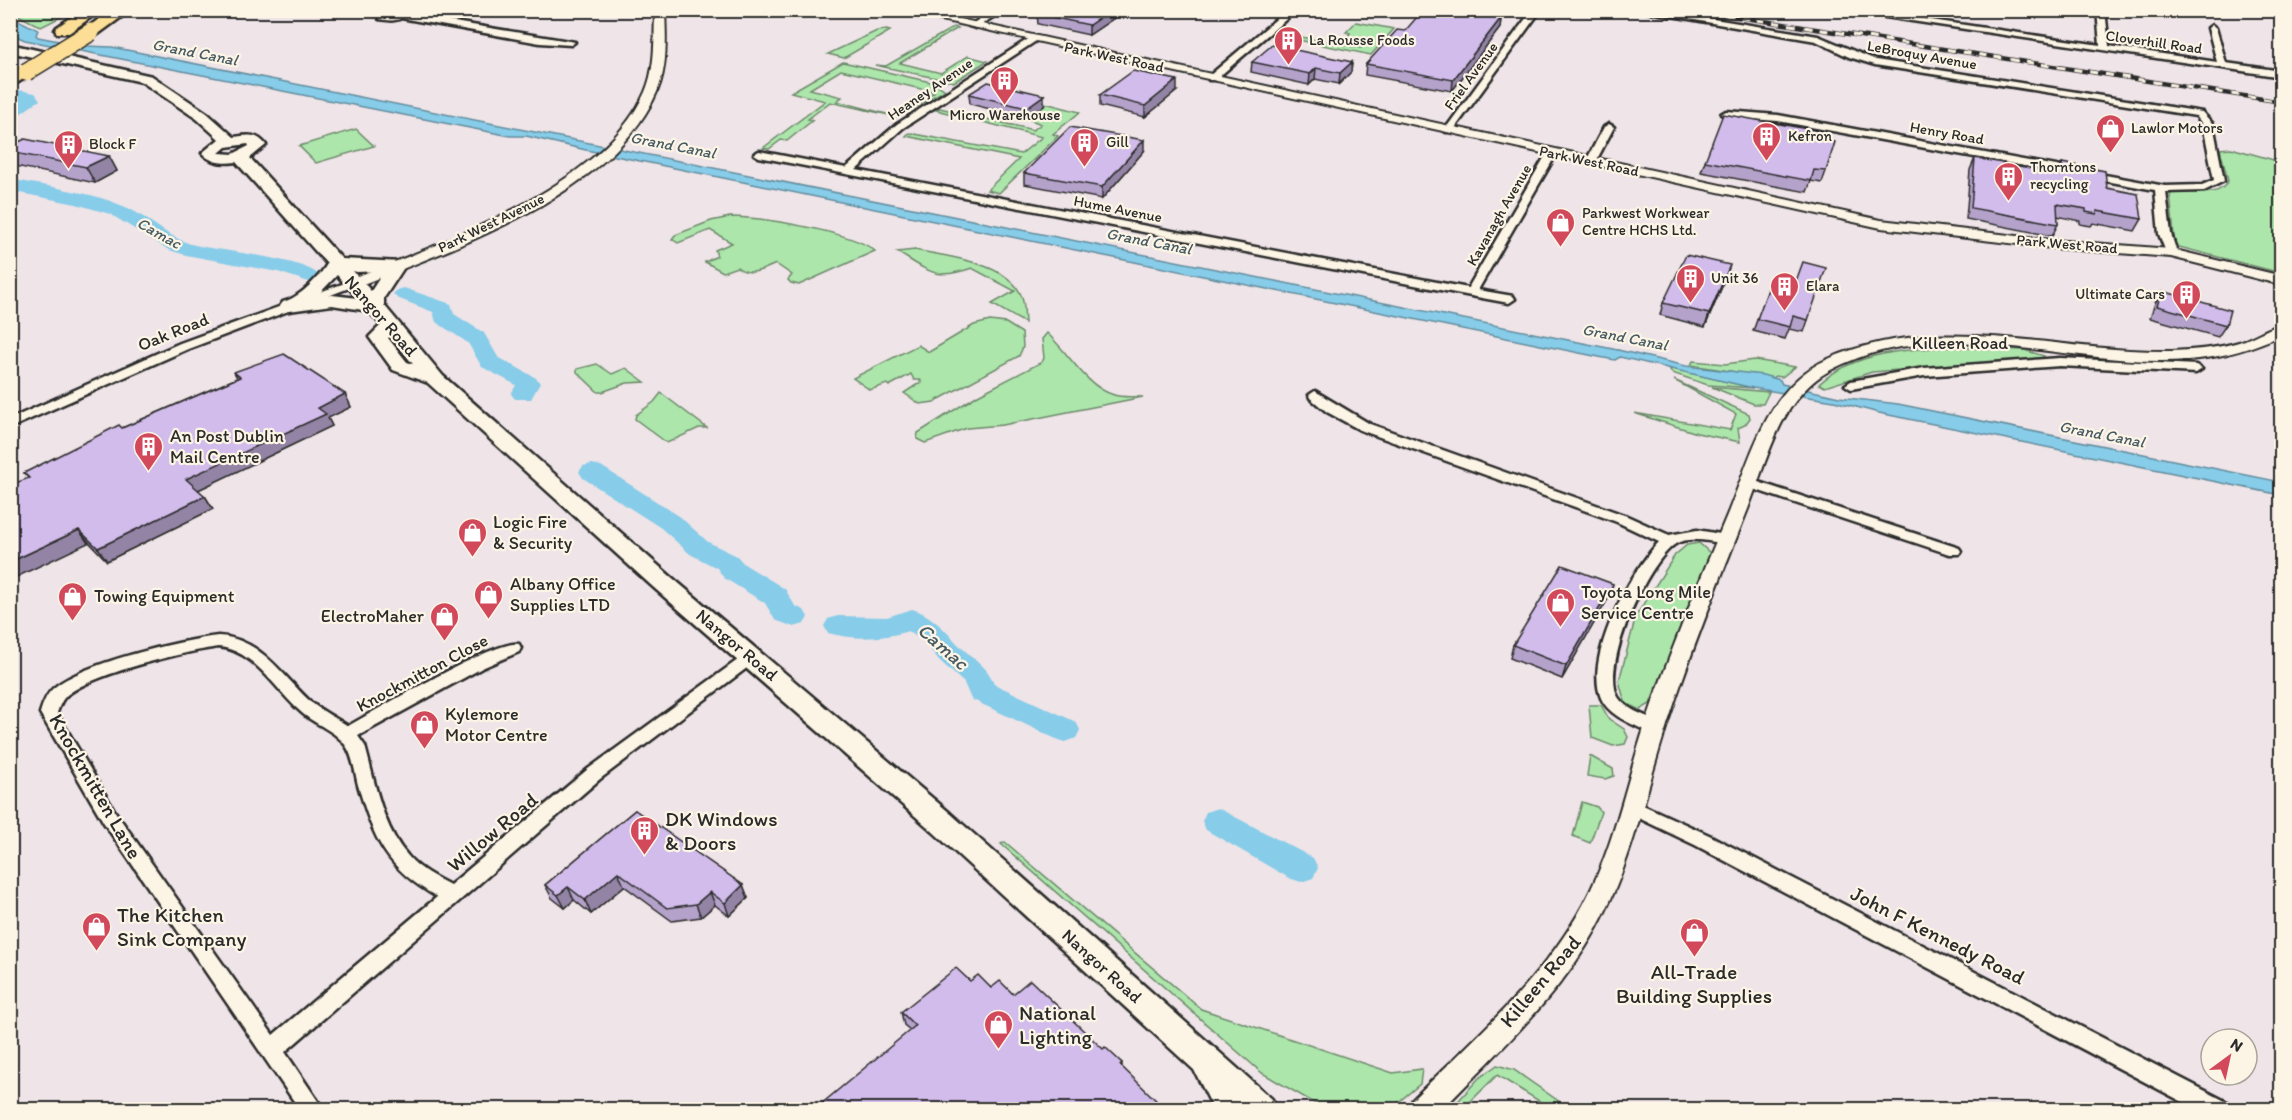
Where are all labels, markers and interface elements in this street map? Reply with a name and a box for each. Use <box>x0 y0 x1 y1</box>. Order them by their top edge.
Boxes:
building icon: La Rousse Foods <box>1272 24 1304 66</box>
street label: Cloverhill Road <box>2104 26 2204 58</box>
place label: La Rousse Foods <box>1309 31 1415 49</box>
water label: Grand Canal <box>151 34 241 70</box>
street label: LeBroquy Avenue <box>1866 36 1978 74</box>
street label: Park West Road <box>1063 38 1165 76</box>
street label: Friel Avenue <box>1440 38 1502 114</box>
street label: Heaney Avenue <box>884 54 976 124</box>
building icon: Micro Warehouse <box>989 64 1021 106</box>
place label: Micro Warehouse <box>950 106 1060 124</box>
shop icon: Lawlor Motors <box>2094 112 2126 154</box>
street label: Henry Road <box>1908 118 1986 149</box>
place label: Lawlor Motors <box>2131 119 2223 137</box>
building icon: Kefron <box>1751 120 1783 162</box>
building icon: Gill <box>1069 126 1101 168</box>
water label: Grand Canal <box>629 127 719 163</box>
place label: Kefron <box>1788 127 1833 145</box>
building icon: Block F <box>52 128 84 170</box>
place label: Gill <box>1106 133 1129 151</box>
place label: Block F <box>89 135 137 153</box>
street label: Park West Road <box>1538 142 1640 180</box>
place label: Thorntons recycling <box>2030 158 2097 193</box>
building icon: Thorntons recycling <box>1993 160 2025 202</box>
street label: Kavanagh Avenue <box>1463 161 1535 269</box>
street label: Park West Avenue <box>435 189 547 257</box>
street label: Hume Avenue <box>1072 192 1164 226</box>
place label: Parkwest Workwear Centre HCHS Ltd. <box>1582 204 1709 239</box>
shop icon: Parkwest Workwear Centre HCHS Ltd. <box>1545 206 1577 248</box>
water label: Camac <box>134 213 186 254</box>
water label: Grand Canal <box>1105 223 1195 259</box>
street label: Park West Road <box>2016 231 2118 257</box>
building icon: Unit 36 <box>1674 262 1706 304</box>
place label: Unit 36 <box>1711 269 1758 287</box>
building icon: Elara <box>1769 270 1801 312</box>
street label: Nangor Road <box>340 271 422 361</box>
place label: Elara <box>1806 277 1840 295</box>
building icon: Ultimate Cars <box>2170 278 2202 320</box>
place label: Ultimate Cars <box>2075 285 2165 303</box>
street label: Oak Road <box>134 308 212 356</box>
water label: Grand Canal <box>1581 319 1671 355</box>
street label: Killeen Road <box>1912 332 2008 354</box>
water label: Grand Canal <box>2058 416 2148 452</box>
place label: An Post Dublin Mail Centre <box>170 425 284 468</box>
building icon: An Post Dublin Mail Centre <box>133 430 165 472</box>
place label: Logic Fire & Security <box>493 511 573 554</box>
shop icon: Logic Fire & Security <box>456 516 488 558</box>
place label: Albany Office Supplies LTD <box>510 573 616 616</box>
shop icon: Albany Office Supplies LTD <box>473 578 505 620</box>
shop icon: Towing Equipment <box>57 580 89 622</box>
place label: Toyota Long Mile Service Centre <box>1581 581 1711 624</box>
place label: Towing Equipment <box>94 585 235 607</box>
shop icon: Toyota Long Mile Service Centre <box>1544 586 1576 628</box>
shop icon: ElectroMaher <box>429 600 461 642</box>
street label: Nangor Road <box>691 604 783 686</box>
place label: ElectroMaher <box>321 605 425 627</box>
water label: Camac <box>913 618 975 676</box>
street label: Knockmitton Close <box>352 629 492 717</box>
place label: Kylemore Motor Centre <box>445 703 548 746</box>
shop icon: Kylemore Motor Centre <box>408 708 440 750</box>
street label: Knockmitten Lane <box>44 709 148 863</box>
street label: Willow Road <box>442 787 543 877</box>
place label: DK Windows & Doors <box>665 806 778 855</box>
building icon: DK Windows & Doors <box>628 814 660 856</box>
street label: John F Kennedy Road <box>1847 880 2030 990</box>
place label: The Kitchen Sink Company <box>117 902 247 951</box>
shop icon: The Kitchen Sink Company <box>80 910 112 952</box>
shop icon: All-Trade Building Supplies <box>1678 916 1710 958</box>
street label: Nangor Road <box>1057 924 1147 1008</box>
street label: Killeen Road <box>1494 930 1586 1032</box>
place label: All-Trade Building Supplies <box>1616 959 1772 1008</box>
place label: National Lighting <box>1019 1000 1096 1049</box>
shop icon: National Lighting <box>982 1008 1014 1050</box>
north arrow <box>2199 1027 2259 1087</box>
text: N <box>2227 1034 2247 1056</box>

